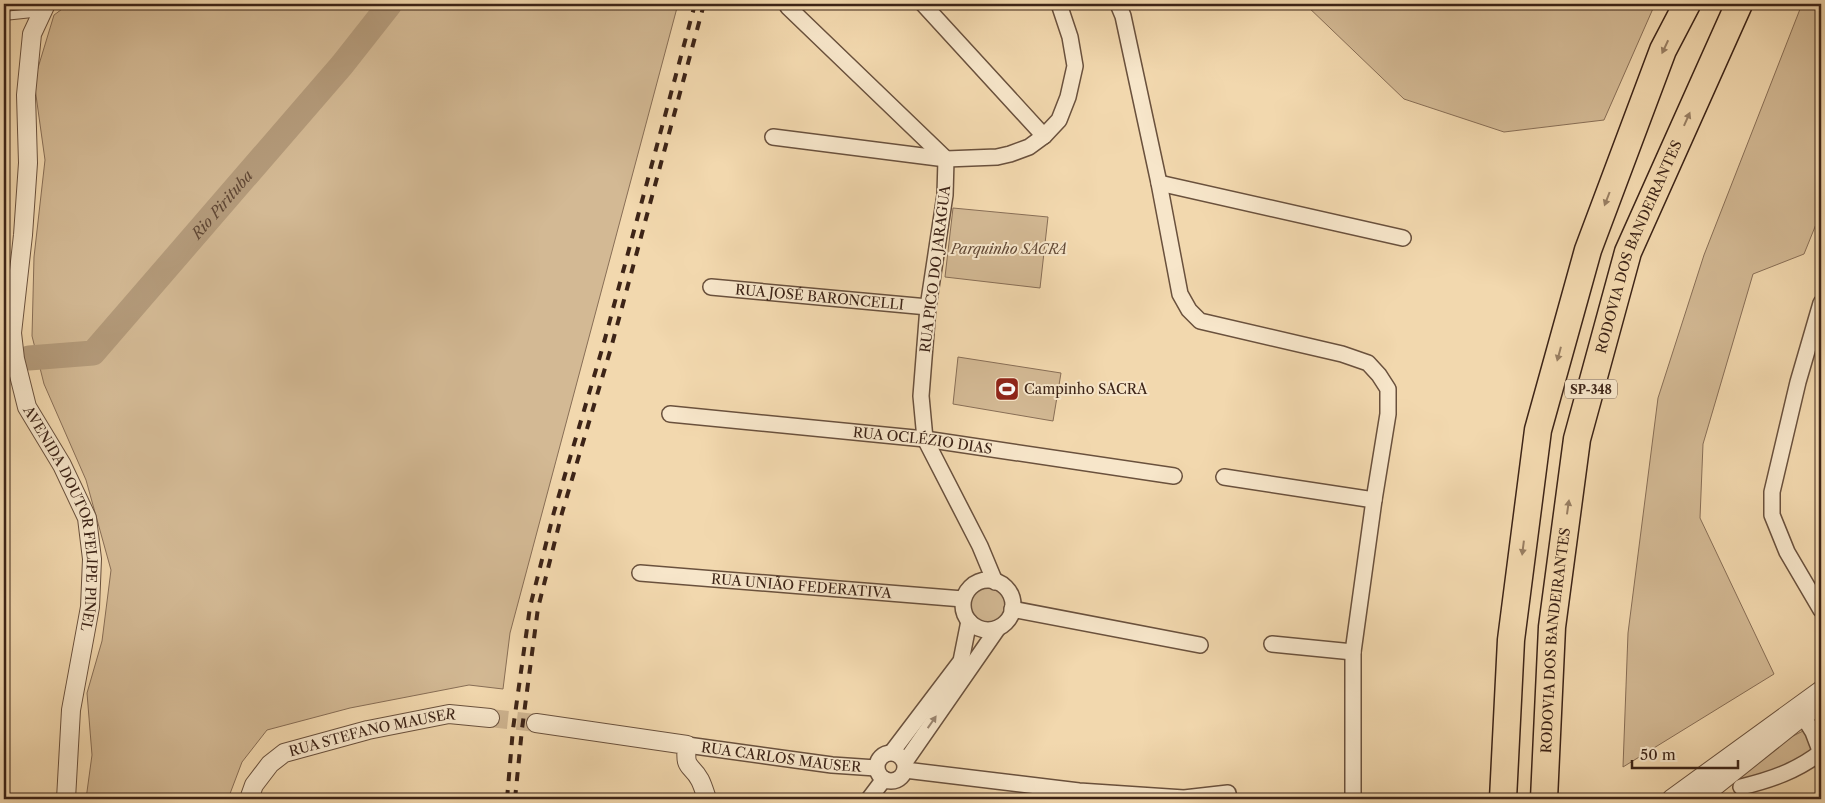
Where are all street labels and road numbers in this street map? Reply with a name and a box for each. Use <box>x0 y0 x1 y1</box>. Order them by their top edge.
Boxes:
street label: RODOVIA DOS BANDEIRANTES <box>1592 137 1686 356</box>
street label: RUA PICO DO JARAGUA <box>916 184 954 354</box>
street label: RUA JOSÉ BARONCELLI <box>734 280 905 314</box>
road number: SP-348 <box>1565 379 1617 398</box>
street label: AVENIDA DOUTOR FELIPE PINEL <box>19 402 101 633</box>
street label: RUA OCLÉZIO DIAS <box>852 423 994 458</box>
street label: RODOVIA DOS BANDEIRANTES <box>1537 527 1574 754</box>
street label: RUA UNIÃO FEDERATIVA <box>710 570 893 602</box>
street label: RUA STEFANO MAUSER <box>287 705 457 760</box>
street label: RUA CARLOS MAUSER <box>700 738 863 776</box>

